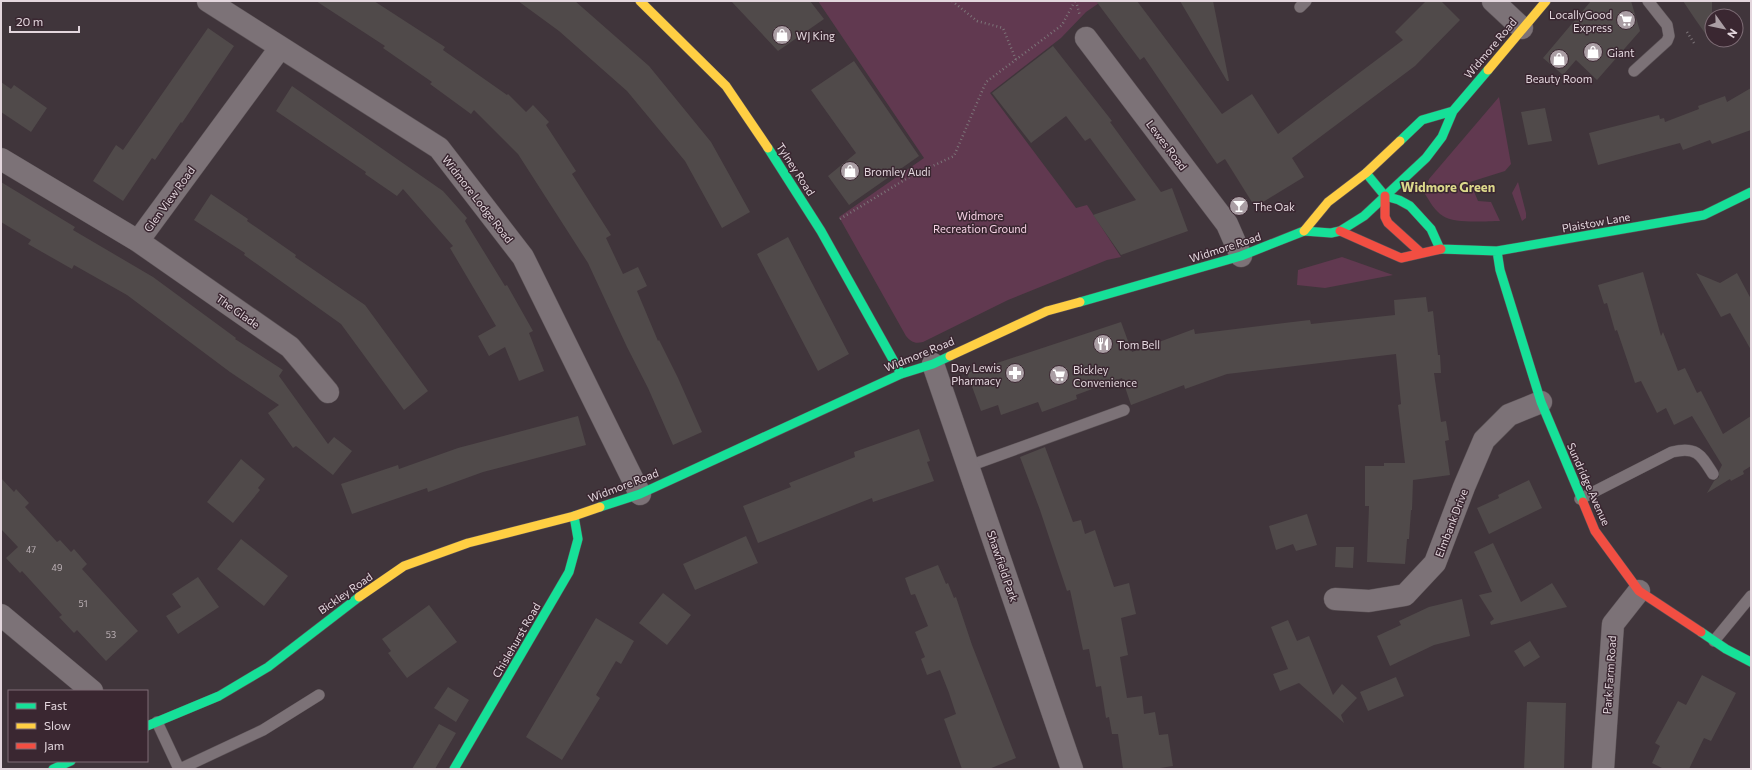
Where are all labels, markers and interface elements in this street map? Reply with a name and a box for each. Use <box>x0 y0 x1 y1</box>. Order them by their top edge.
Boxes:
scale bar <box>10 8 79 34</box>
place label: LocallyGood Express <box>1549 8 1612 34</box>
north arrow <box>1704 8 1744 48</box>
supermarket icon: LocallyGood Express <box>1615 9 1637 31</box>
text: 20 m <box>16 14 43 28</box>
street label: Widmore Road <box>1461 15 1519 81</box>
shop icon: WJ King <box>771 24 793 46</box>
text: N <box>1725 27 1741 41</box>
place label: WJ King <box>796 29 835 43</box>
shop icon: Giant <box>1582 41 1604 63</box>
place label: Giant <box>1607 46 1635 59</box>
shop icon: Beauty Room <box>1548 48 1570 70</box>
place label: Beauty Room <box>1526 72 1592 85</box>
street label: Lewes Road <box>1144 117 1190 173</box>
street label: Tylney Road <box>774 140 818 198</box>
street label: Widmore Lodge Road <box>440 153 516 245</box>
shop icon: Bromley Audi <box>839 160 861 182</box>
street label: Glen View Road <box>141 164 197 234</box>
place label: Bromley Audi <box>864 165 931 178</box>
district label: Widmore Green <box>1401 179 1495 195</box>
bar icon: The Oak <box>1228 195 1250 217</box>
place label: The Oak <box>1253 200 1295 213</box>
park label: Widmore Recreation Ground <box>933 209 1027 235</box>
street label: Plaistow Lane <box>1561 210 1631 234</box>
street label: Widmore Road <box>1188 229 1262 265</box>
street label: The Glade <box>214 291 262 331</box>
restaurant icon: Tom Bell <box>1092 333 1114 355</box>
street label: Widmore Road <box>882 334 956 374</box>
place label: Tom Bell <box>1117 338 1160 351</box>
place label: Day Lewis Pharmacy <box>951 361 1001 387</box>
pharmacy icon: Day Lewis Pharmacy <box>1004 362 1026 384</box>
place label: Bickley Convenience <box>1073 363 1137 389</box>
supermarket icon: Bickley Convenience <box>1048 364 1070 386</box>
street label: Sundridge Avenue <box>1565 441 1613 528</box>
street label: Widmore Road <box>586 466 660 504</box>
street label: Elmbank Drive <box>1432 487 1470 559</box>
street label: Shawfield Park <box>985 529 1021 603</box>
house number: 47 <box>26 544 36 555</box>
house number: 49 <box>52 562 62 573</box>
street label: Bickley Road <box>315 570 375 616</box>
house number: 51 <box>78 598 88 609</box>
street label: Chislehurst Road <box>489 600 543 680</box>
house number: 53 <box>106 629 116 640</box>
street label: Park Farm Road <box>1600 635 1618 715</box>
legend <box>8 690 148 762</box>
text: Fast <box>44 698 67 712</box>
text: Slow <box>44 718 71 732</box>
text: Jam <box>44 738 64 753</box>

